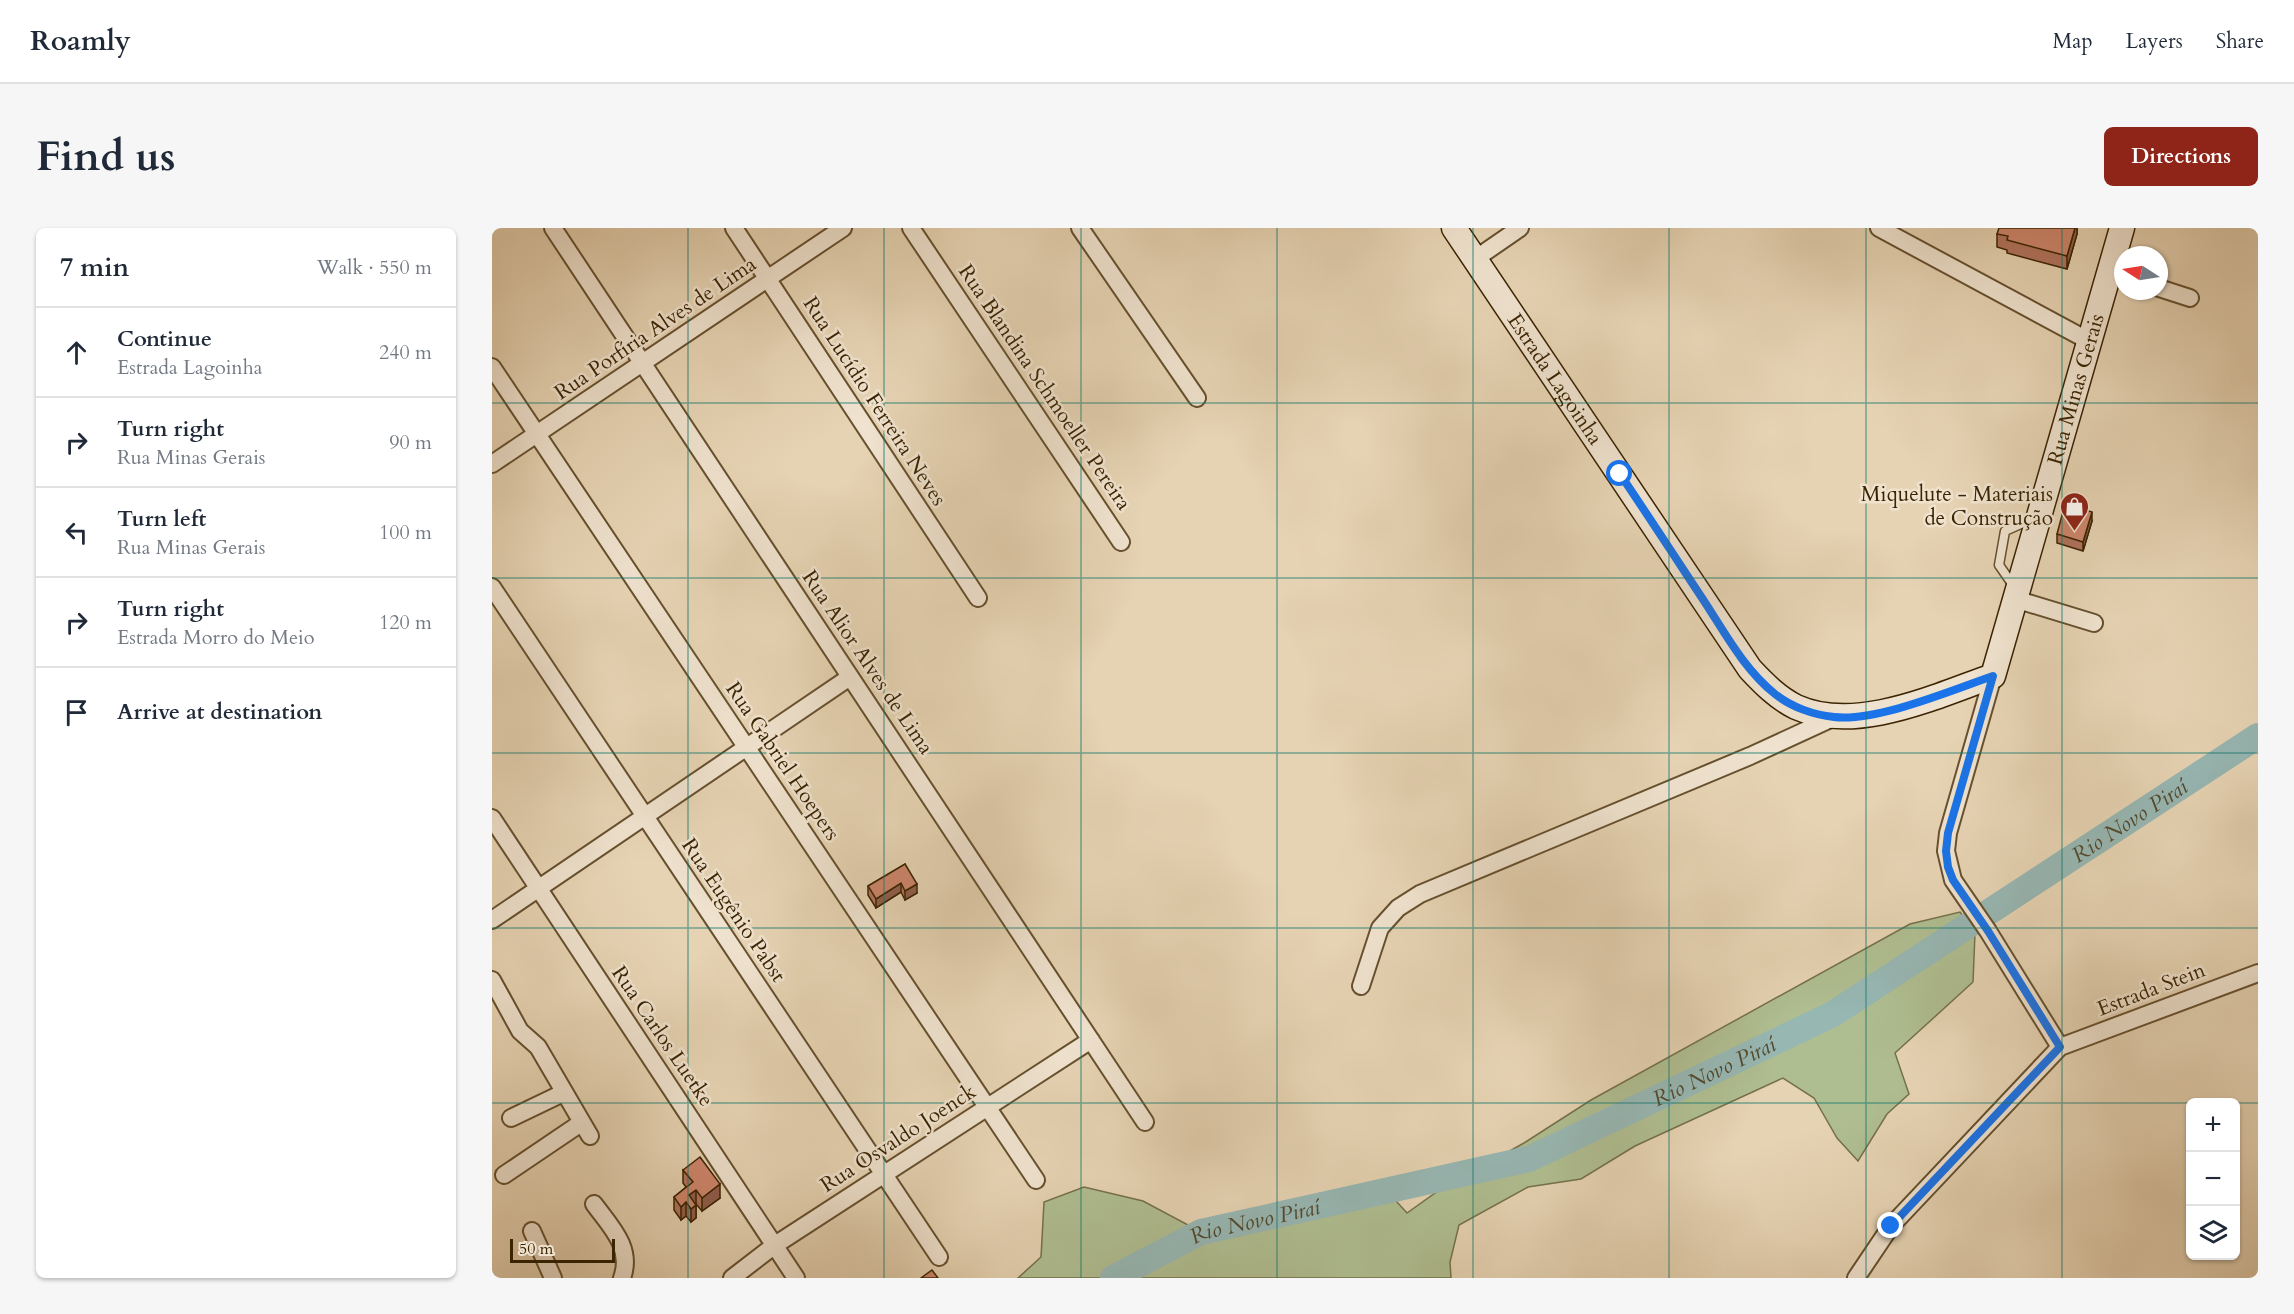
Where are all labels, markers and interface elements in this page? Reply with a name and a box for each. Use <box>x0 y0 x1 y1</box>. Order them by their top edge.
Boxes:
text: Roamly <box>30 22 131 60</box>
text: Map <box>2053 27 2093 56</box>
text: Layers <box>2126 27 2183 56</box>
text: Share <box>2216 27 2264 56</box>
button: Directions <box>2104 127 2258 186</box>
text: Find us <box>36 128 176 185</box>
north arrow <box>2114 246 2168 300</box>
text: 7 min <box>60 250 129 285</box>
street label: Rua Porfíria Alves de Lima <box>549 250 762 407</box>
text: Walk · 550 m <box>317 254 432 281</box>
street label: Rua Blandina Schmoeller Pereira <box>951 259 1138 516</box>
street label: Rua Lucídio Ferreira Neves <box>796 291 953 511</box>
street label: Estrada Lagoinha <box>1500 308 1610 451</box>
street label: Rua Minas Gerais <box>2041 310 2112 468</box>
text: Continue <box>117 324 212 354</box>
icon: ahead <box>60 336 93 369</box>
text: 240 m <box>379 339 432 366</box>
text: Estrada Lagoinha <box>117 354 262 381</box>
text: Turn right <box>117 414 224 444</box>
icon: right <box>60 426 93 459</box>
text: 90 m <box>389 429 432 456</box>
text: Rua Minas Gerais <box>117 444 266 471</box>
route start <box>1606 460 1632 486</box>
place label: Miquelute - Materiais de Construção <box>1861 480 2053 533</box>
shop icon: Miquelute - Materiais de Construção <box>2058 490 2090 532</box>
text: Turn left <box>117 504 206 534</box>
icon: left <box>60 516 93 549</box>
text: 100 m <box>379 519 432 546</box>
text: Rua Minas Gerais <box>117 534 266 561</box>
street label: Rua Alior Alves de Lima <box>795 564 940 760</box>
text: Turn right <box>117 594 224 624</box>
icon: right <box>60 606 93 639</box>
text: 120 m <box>379 609 432 636</box>
text: Estrada Morro do Meio <box>117 624 315 651</box>
street label: Rua Gabriel Hoepers <box>719 676 847 846</box>
icon: arrive <box>60 696 93 729</box>
text: Arrive at destination <box>117 697 322 727</box>
water label: Rio Novo Piraí <box>2066 772 2194 870</box>
street label: Rua Eugênio Pabst <box>675 833 793 988</box>
street label: Estrada Stein <box>2093 956 2210 1023</box>
street label: Rua Carlos Luetke <box>605 960 720 1112</box>
water label: Rio Novo Piraí <box>1648 1029 1782 1114</box>
street label: Rua Osvaldo Joenck <box>815 1077 982 1200</box>
map controls <box>2186 1098 2240 1260</box>
button: + <box>2186 1098 2240 1152</box>
button: − <box>2186 1152 2240 1206</box>
water label: Rio Novo Piraí <box>1184 1192 1324 1252</box>
button: layers <box>2186 1206 2240 1260</box>
route end <box>1877 1212 1903 1238</box>
scale bar <box>510 1236 615 1264</box>
text: 50 m <box>519 1238 553 1260</box>

